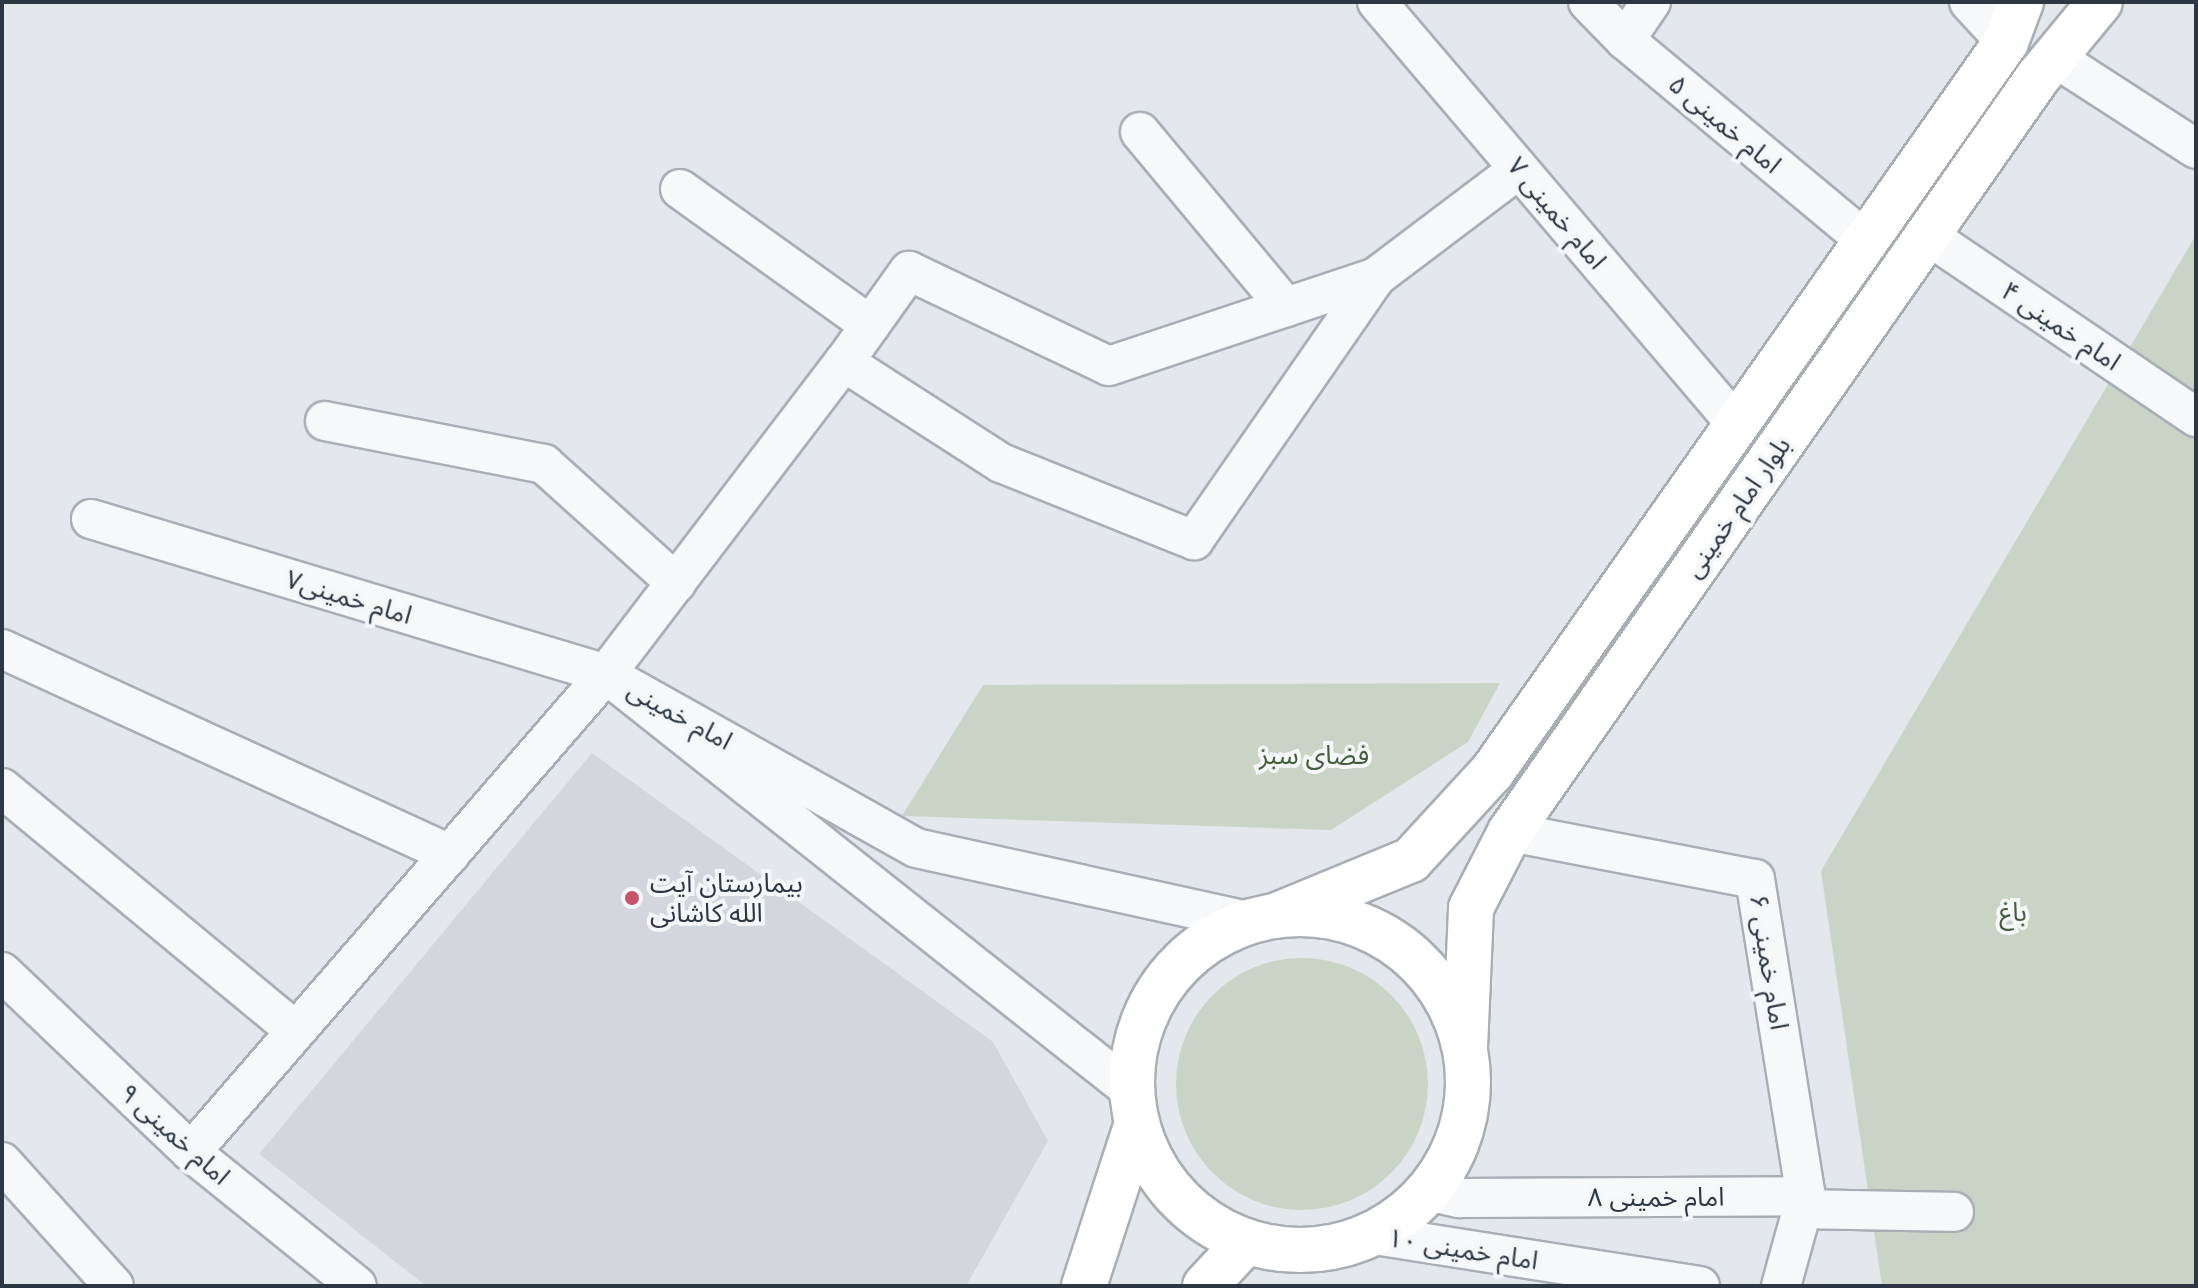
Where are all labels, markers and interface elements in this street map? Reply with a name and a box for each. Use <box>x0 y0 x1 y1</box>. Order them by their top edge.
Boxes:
street label: امام خمینی ۵ <box>1663 68 1787 180</box>
street label: امام خمینی ۷ <box>1501 151 1613 275</box>
street label: امام خمینی ۴ <box>1996 275 2126 377</box>
street label: بلوار امام خمینی <box>1677 431 1797 583</box>
street label: امام خمینی۷ <box>282 563 416 631</box>
street label: امام خمینی <box>622 673 738 757</box>
park label: فضای سبز <box>1259 739 1369 771</box>
place label: بیمارستان آیت الله کاشانی <box>650 867 803 928</box>
marker: بیمارستان آیت الله کاشانی <box>621 887 643 909</box>
street label: امام خمینی ۶ <box>1743 892 1795 1032</box>
park label: باغ <box>1999 896 2027 928</box>
street label: امام خمینی ۹ <box>114 1077 236 1191</box>
street label: امام خمینی ۸ <box>1588 1181 1724 1213</box>
street label: امام خمینی ۱۰ <box>1386 1222 1540 1276</box>

